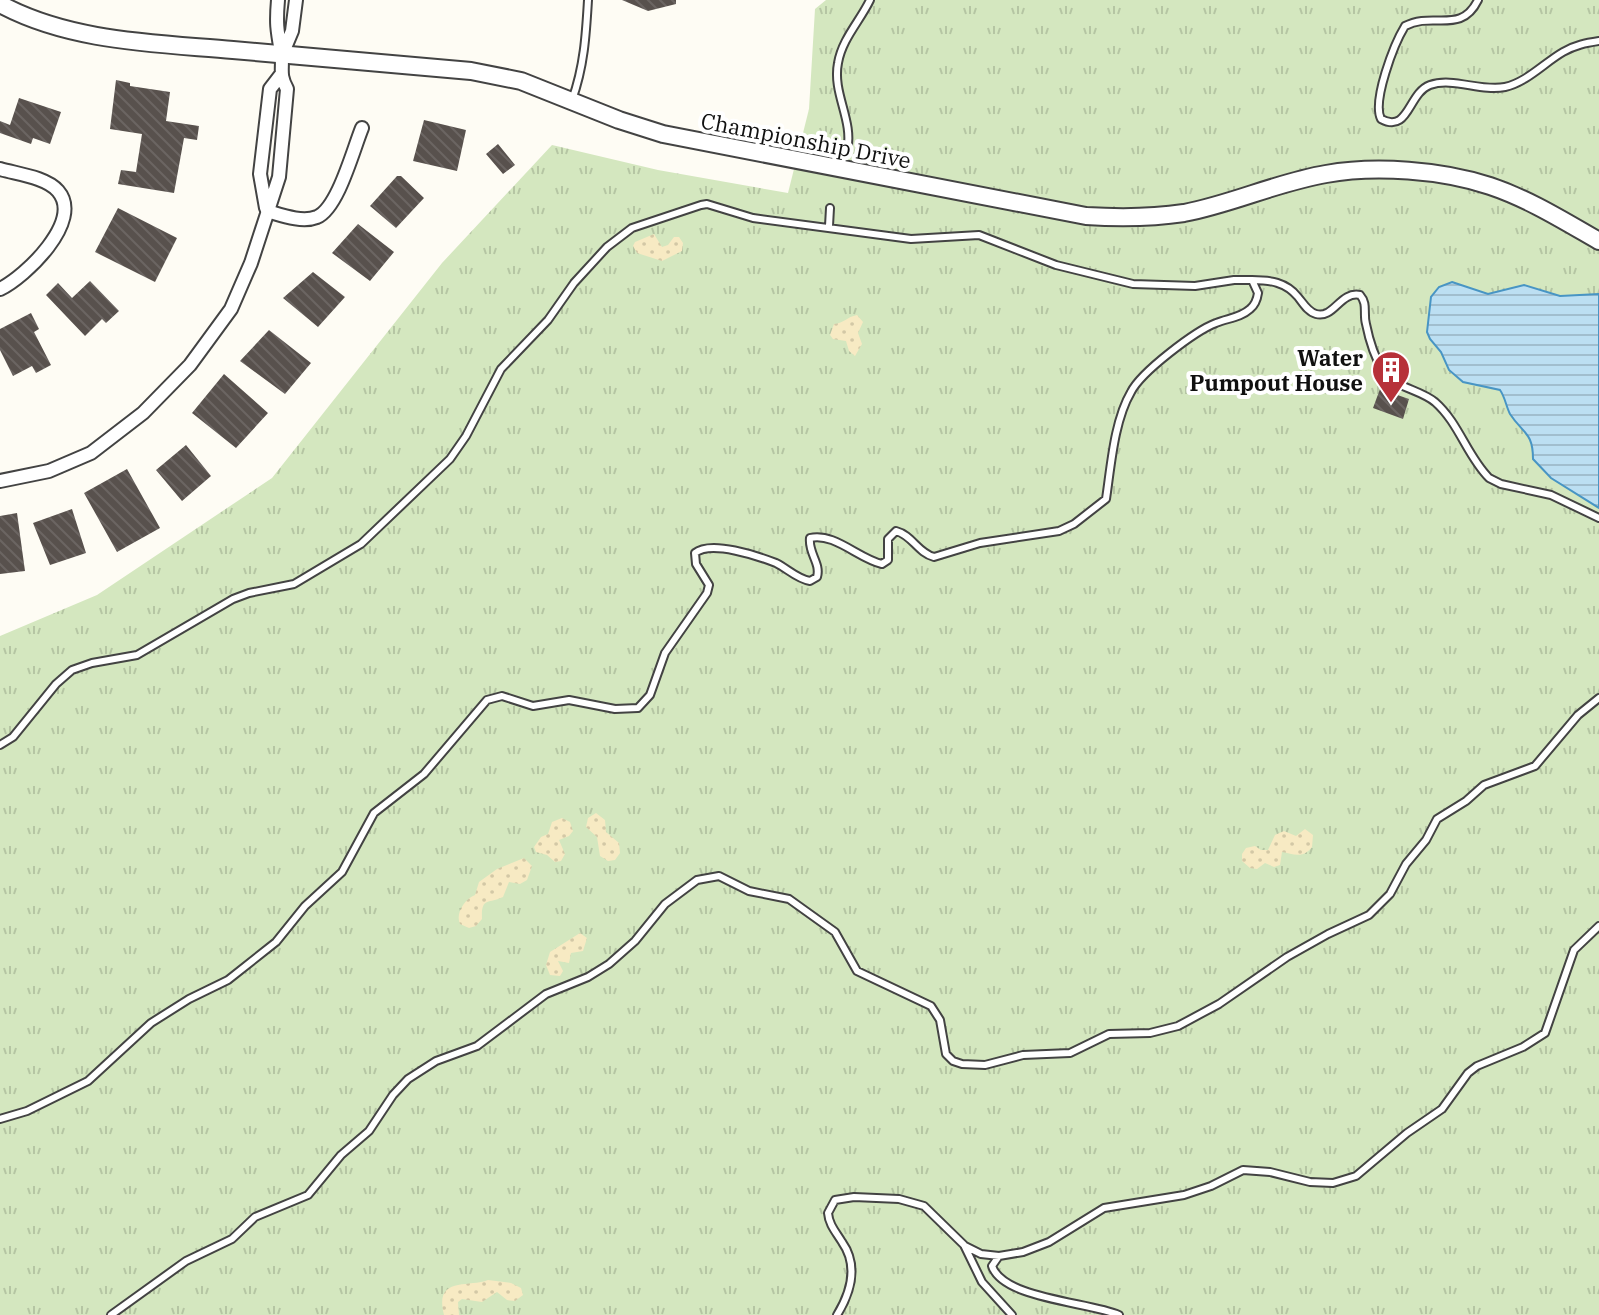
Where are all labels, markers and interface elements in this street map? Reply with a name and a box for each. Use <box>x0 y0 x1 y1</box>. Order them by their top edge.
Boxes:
street label: Championship Drive <box>698 105 914 175</box>
place label: Water Pumpout House <box>1190 343 1363 397</box>
building icon: Water Pumpout House <box>1370 349 1412 404</box>

